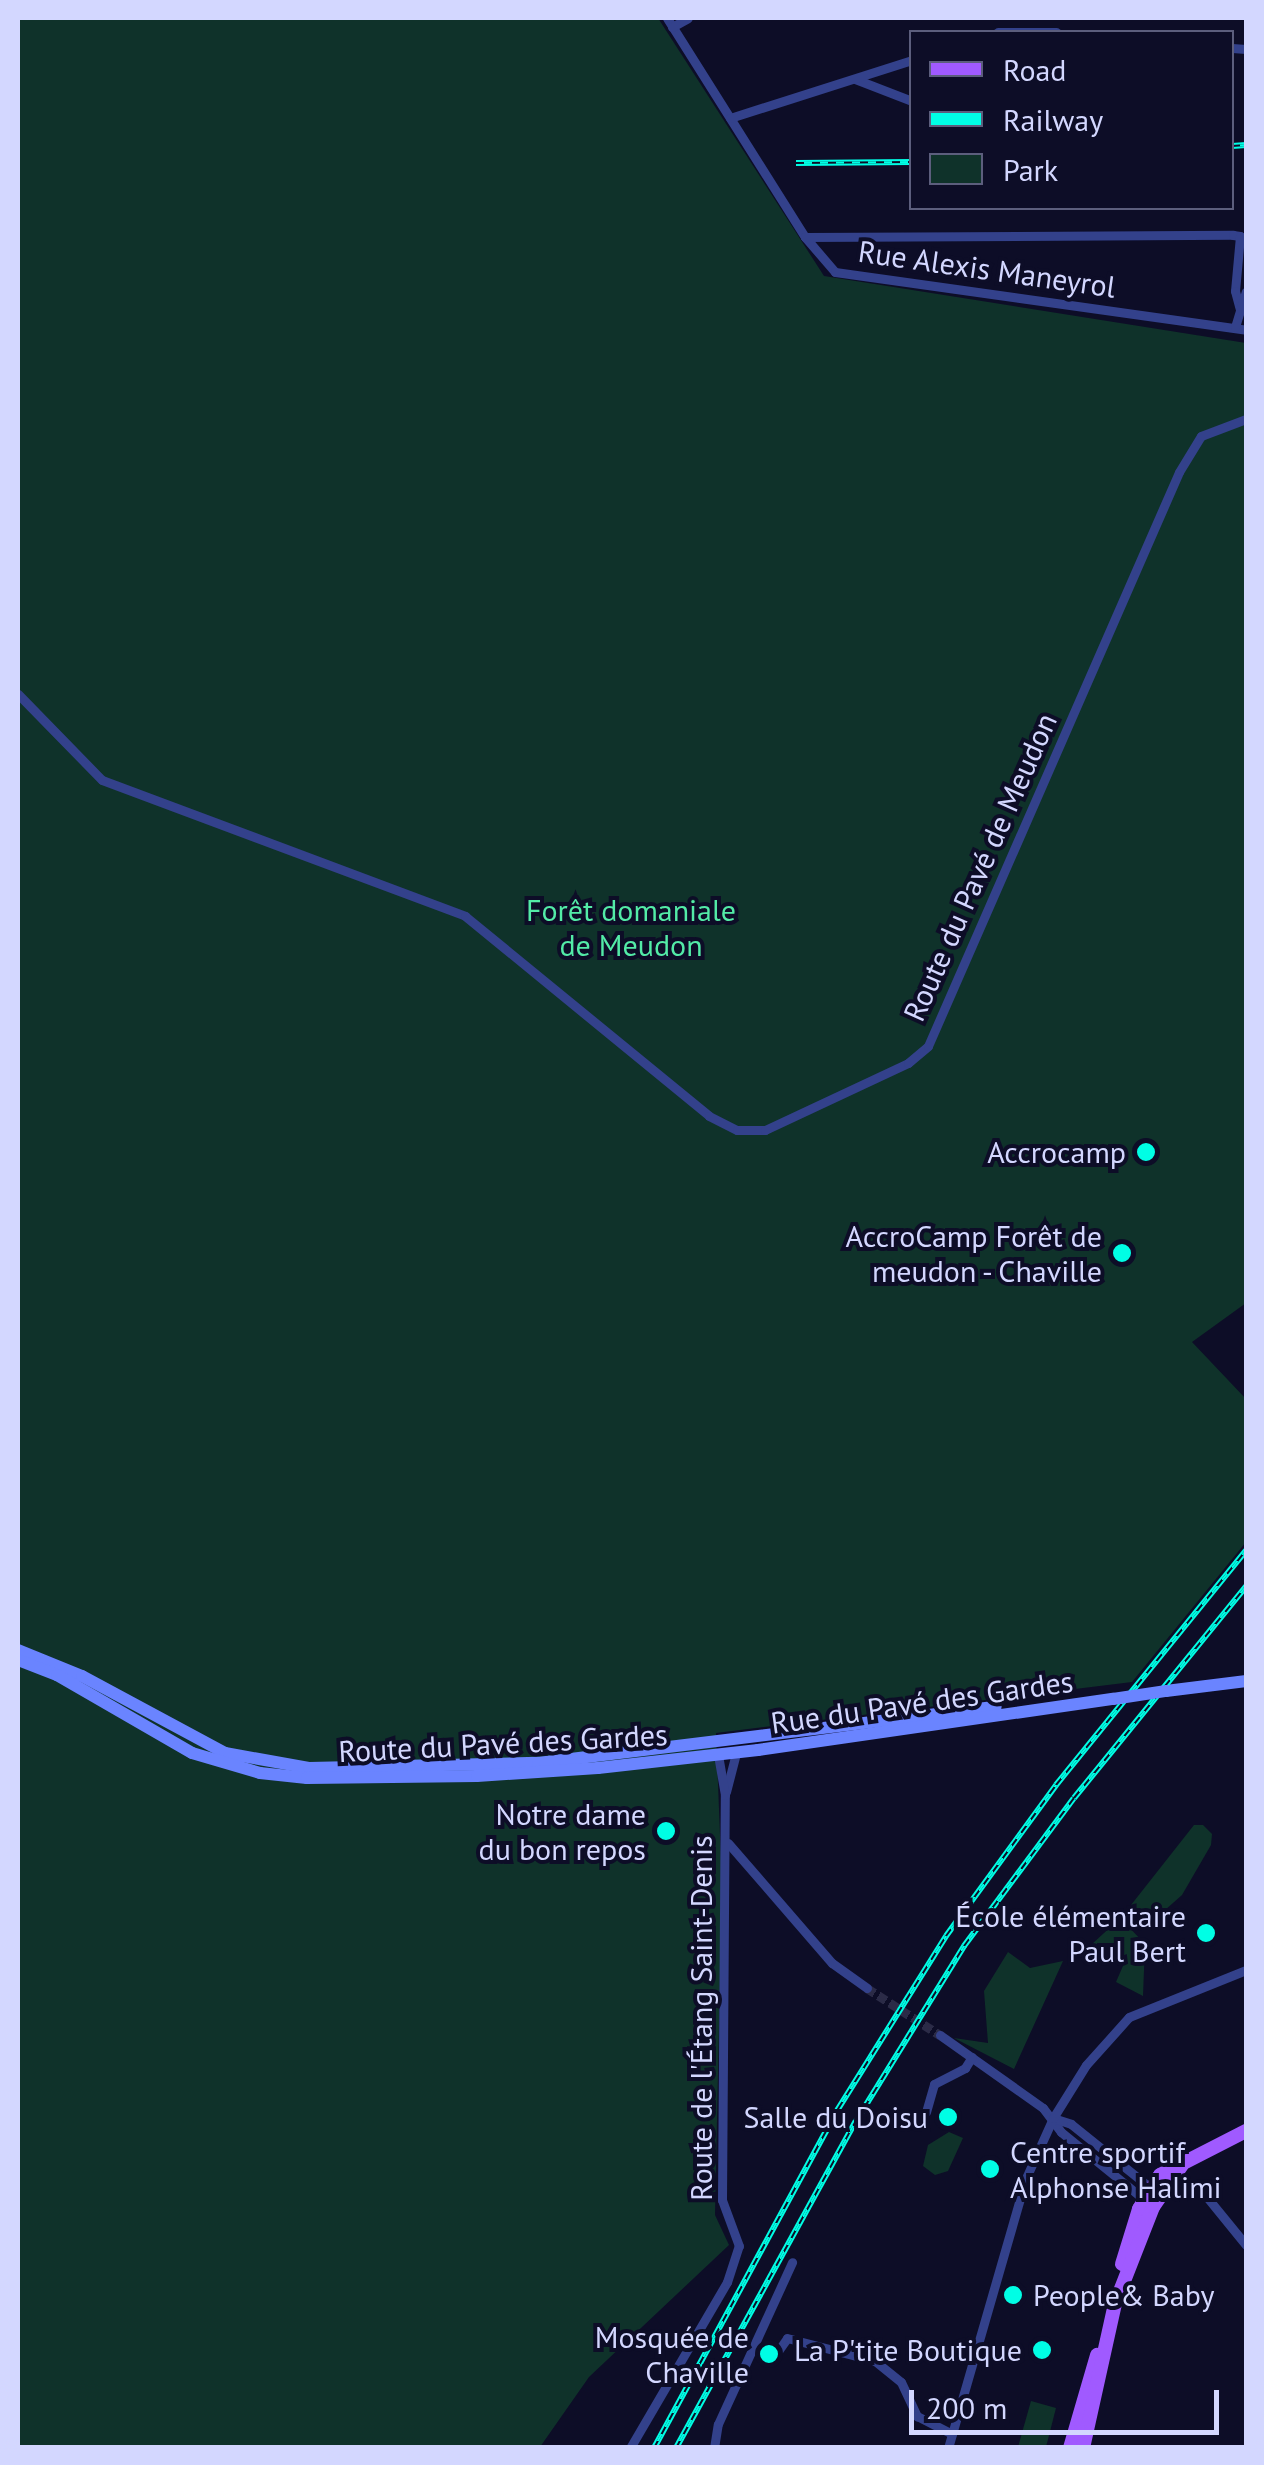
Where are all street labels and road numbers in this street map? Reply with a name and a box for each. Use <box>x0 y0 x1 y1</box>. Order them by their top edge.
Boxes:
street label: Rue Alexis Maneyrol <box>855 233 1119 305</box>
street label: Route du Pavé de Meudon <box>896 707 1064 1027</box>
street label: Rue du Pavé des Gardes <box>769 1663 1075 1741</box>
street label: Route du Pavé des Gardes <box>338 1716 668 1770</box>
street label: Route de l'Étang Saint-Denis <box>683 1835 719 2201</box>

